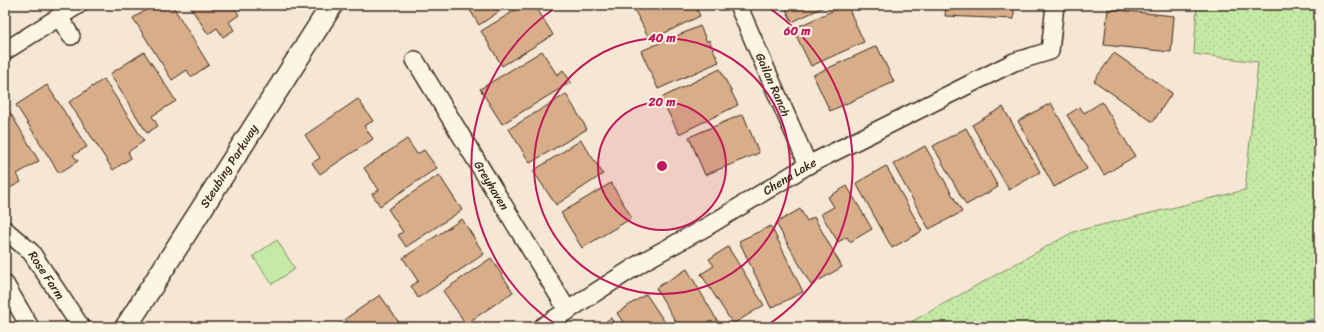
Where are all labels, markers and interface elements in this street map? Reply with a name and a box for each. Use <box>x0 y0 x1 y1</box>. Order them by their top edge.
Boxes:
text: 60 m <box>783 20 811 42</box>
text: 40 m <box>647 27 676 49</box>
street label: Gailan Ranch <box>749 49 797 120</box>
text: 20 m <box>648 91 676 113</box>
street label: Steubing Parkway <box>194 119 264 212</box>
street label: Chena Lake <box>758 151 820 201</box>
street label: Greyhaven <box>468 156 515 215</box>
centre of rings <box>655 159 669 173</box>
street label: Rose Farm <box>22 246 71 304</box>

